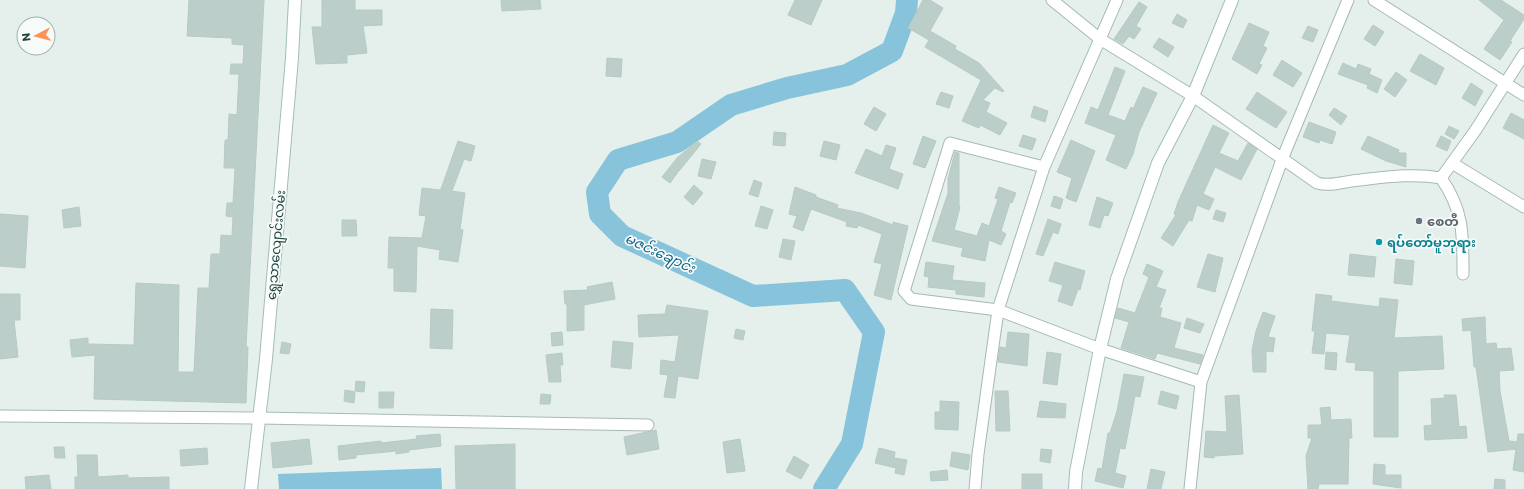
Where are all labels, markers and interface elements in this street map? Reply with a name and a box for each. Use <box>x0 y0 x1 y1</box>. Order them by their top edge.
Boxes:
north arrow <box>16 16 56 56</box>
text: N <box>18 32 35 42</box>
street label: ရွှေသာလျောင်းလမ်း <box>262 189 291 301</box>
place label: စေတီ <box>1427 212 1459 231</box>
marker: စေတီ <box>1414 216 1424 226</box>
water label: မဇင်းချောင်း <box>621 228 699 280</box>
place label: ရပ်တော်မူဘုရား <box>1387 233 1476 254</box>
marker: ရပ်တော်မူဘုရား <box>1374 237 1384 247</box>

